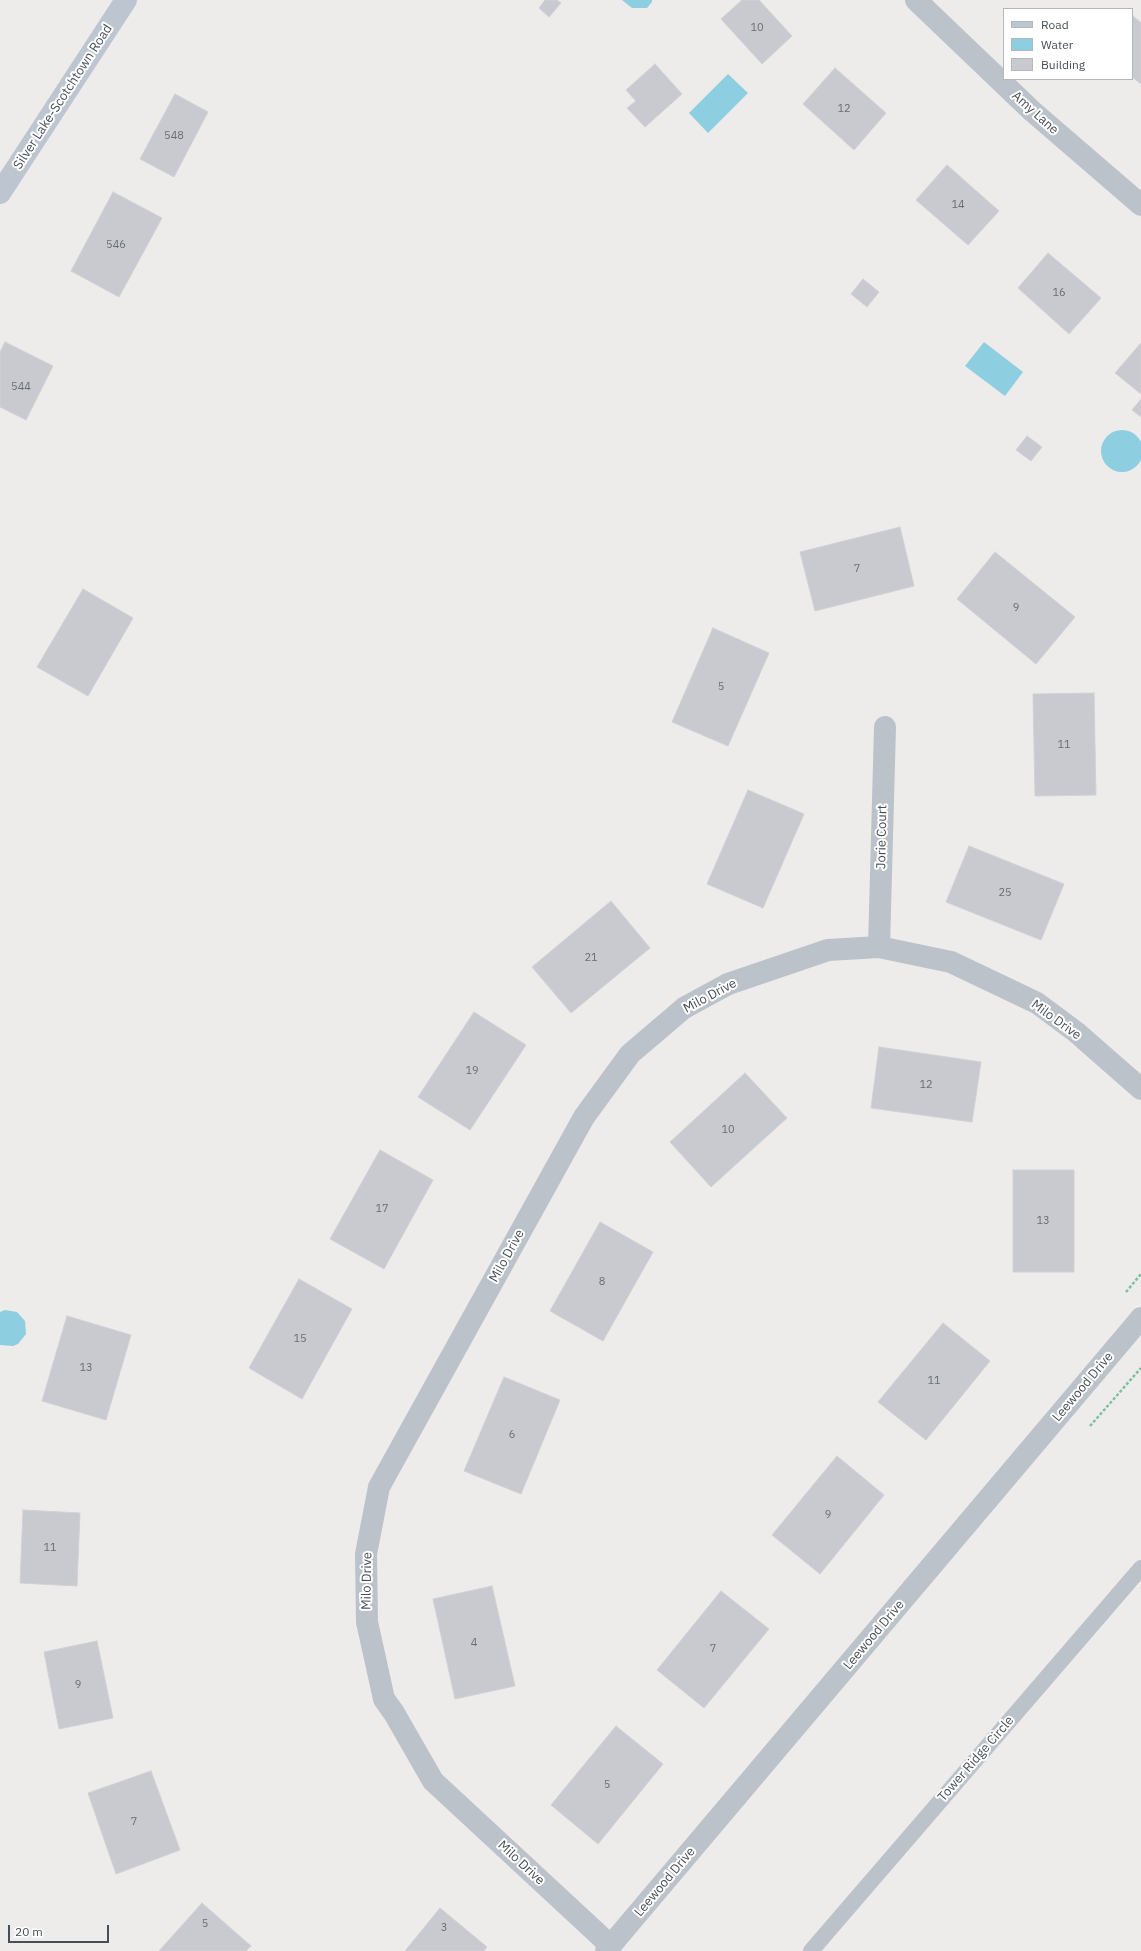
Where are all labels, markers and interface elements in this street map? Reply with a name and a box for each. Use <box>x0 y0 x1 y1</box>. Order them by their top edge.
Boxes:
legend <box>1003 8 1133 80</box>
text: Road <box>1041 17 1069 32</box>
house number: 10 <box>750 21 764 35</box>
street label: Silver Lake-Scotchtown Road <box>10 22 116 172</box>
text: Water <box>1041 37 1073 52</box>
text: Building <box>1041 57 1085 72</box>
street label: Amy Lane <box>1009 88 1061 138</box>
house number: 12 <box>837 102 851 116</box>
house number: 548 <box>164 129 184 143</box>
house number: 14 <box>951 198 965 212</box>
house number: 546 <box>106 238 126 252</box>
house number: 16 <box>1052 286 1066 300</box>
house number: 544 <box>11 380 31 394</box>
house number: 7 <box>854 562 860 576</box>
house number: 9 <box>1013 601 1019 615</box>
house number: 5 <box>718 680 724 694</box>
house number: 11 <box>1057 738 1071 752</box>
street label: Jorie Court <box>874 805 890 869</box>
house number: 25 <box>998 886 1012 900</box>
house number: 21 <box>584 951 598 965</box>
street label: Milo Drive <box>681 976 739 1016</box>
street label: Milo Drive <box>1028 997 1084 1043</box>
house number: 19 <box>465 1064 479 1078</box>
house number: 12 <box>919 1078 933 1092</box>
house number: 10 <box>721 1123 735 1137</box>
house number: 17 <box>375 1202 389 1216</box>
house number: 13 <box>1036 1214 1050 1228</box>
street label: Milo Drive <box>486 1227 528 1285</box>
house number: 8 <box>599 1275 605 1289</box>
house number: 15 <box>293 1332 307 1346</box>
street label: Leewood Drive <box>1049 1349 1117 1425</box>
house number: 13 <box>79 1361 93 1375</box>
house number: 11 <box>927 1374 941 1388</box>
house number: 6 <box>509 1428 515 1442</box>
house number: 9 <box>825 1508 831 1522</box>
house number: 11 <box>43 1541 57 1555</box>
street label: Milo Drive <box>359 1552 375 1610</box>
street label: Leewood Drive <box>840 1597 908 1673</box>
house number: 4 <box>471 1636 477 1650</box>
house number: 7 <box>710 1642 716 1656</box>
house number: 9 <box>75 1678 81 1692</box>
street label: Tower Ridge Circle <box>935 1713 1017 1805</box>
house number: 5 <box>604 1778 610 1792</box>
house number: 7 <box>131 1815 137 1829</box>
street label: Milo Drive <box>495 1838 547 1888</box>
street label: Leewood Drive <box>631 1844 699 1920</box>
scale bar <box>10 1917 111 1943</box>
house number: 5 <box>202 1917 208 1931</box>
house number: 3 <box>441 1921 447 1935</box>
text: 20 m <box>15 1924 43 1939</box>

